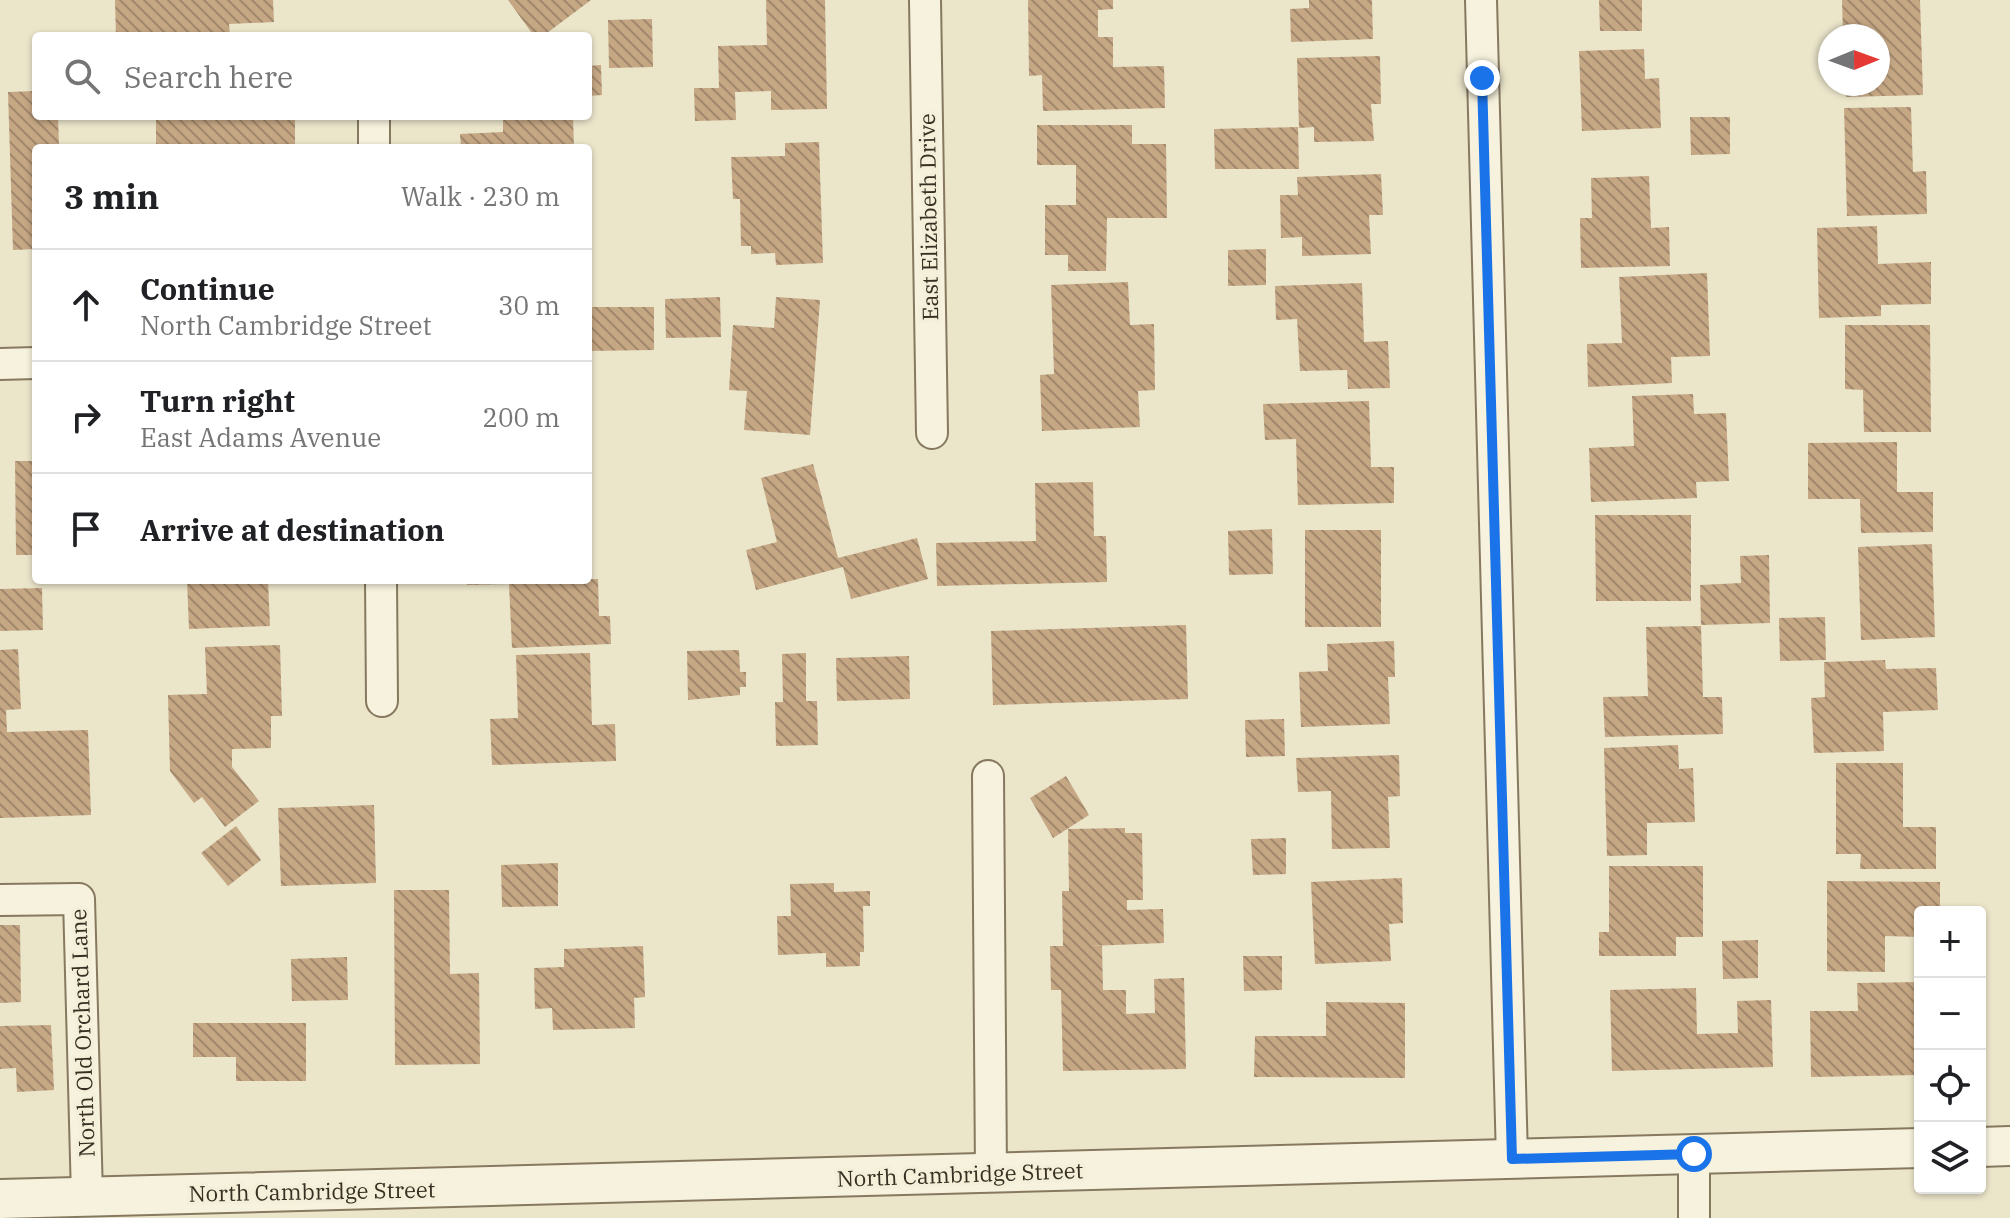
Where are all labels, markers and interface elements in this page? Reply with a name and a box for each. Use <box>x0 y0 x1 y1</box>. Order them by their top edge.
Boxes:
north arrow <box>1818 24 1890 96</box>
search box <box>32 32 592 120</box>
icon: search <box>60 54 104 98</box>
text: Search here <box>124 57 293 96</box>
route end <box>1464 60 1500 96</box>
street label: East Elizabeth Drive <box>912 113 944 321</box>
text: 3 min <box>64 174 159 218</box>
text: Walk · 230 m <box>401 179 560 213</box>
text: Continue <box>140 269 275 308</box>
icon: ahead <box>64 283 108 327</box>
text: 30 m <box>498 288 560 322</box>
text: North Cambridge Street <box>140 308 432 342</box>
text: Turn right <box>140 381 295 420</box>
icon: right <box>64 395 108 439</box>
text: 200 m <box>482 400 560 434</box>
text: East Adams Avenue <box>140 420 381 454</box>
icon: arrive <box>64 507 108 551</box>
text: Arrive at destination <box>140 510 445 549</box>
map controls <box>1914 906 1986 1194</box>
button: + <box>1914 906 1986 978</box>
street label: North Old Orchard Lane <box>63 908 101 1158</box>
button: − <box>1914 978 1986 1050</box>
button: locate <box>1914 1050 1986 1122</box>
button: layers <box>1914 1122 1986 1194</box>
route start <box>1676 1136 1712 1172</box>
street label: North Cambridge Street <box>836 1155 1084 1193</box>
street label: North Cambridge Street <box>188 1174 436 1208</box>

